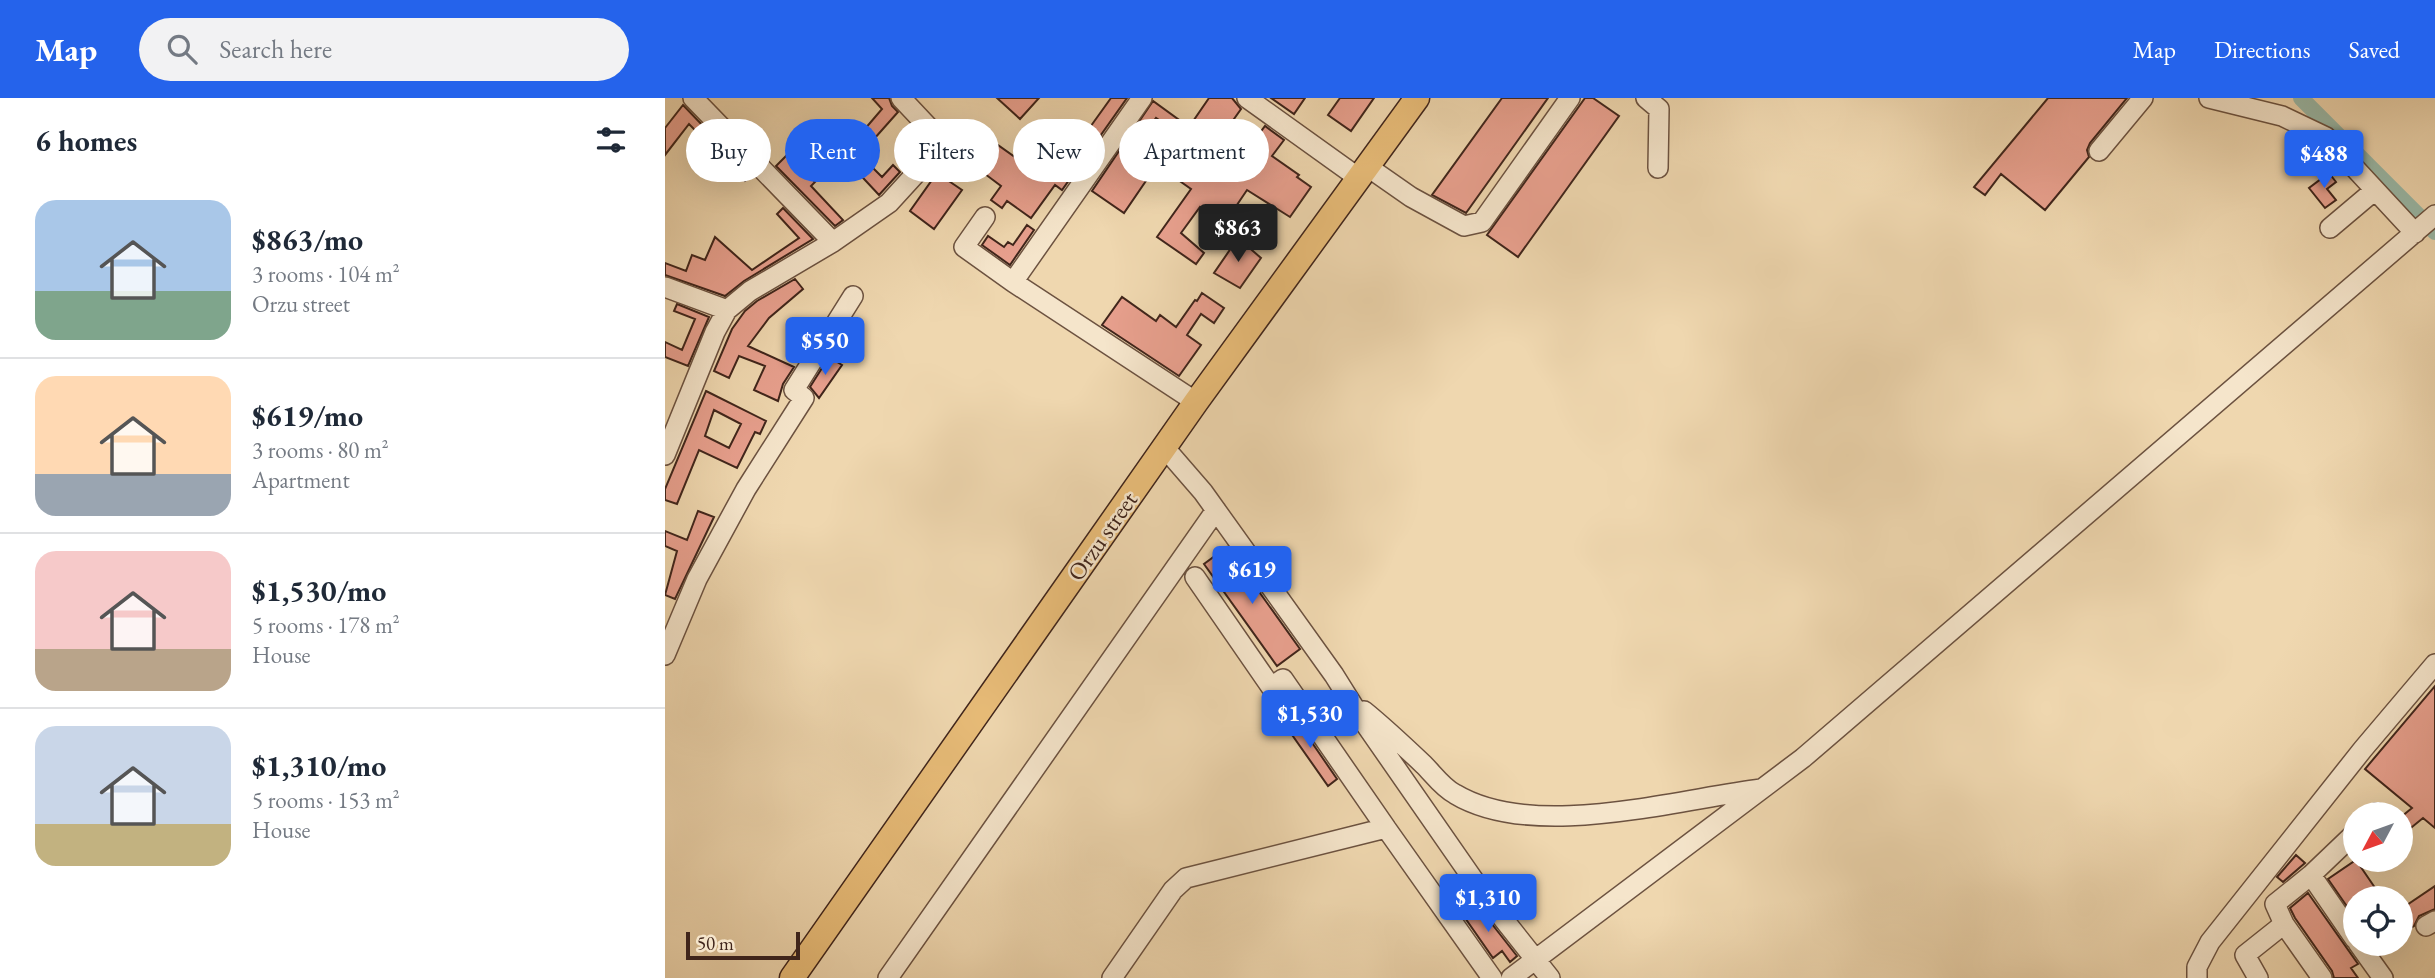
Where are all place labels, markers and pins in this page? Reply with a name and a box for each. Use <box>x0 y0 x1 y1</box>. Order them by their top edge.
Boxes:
pin: $488 <box>2283 130 2365 190</box>
pin: $863 <box>1197 204 1279 264</box>
pin: $550 <box>784 317 866 377</box>
pin: $619 <box>1211 546 1293 606</box>
pin: $1,530 <box>1253 690 1367 750</box>
pin: $1,310 <box>1431 874 1545 934</box>

